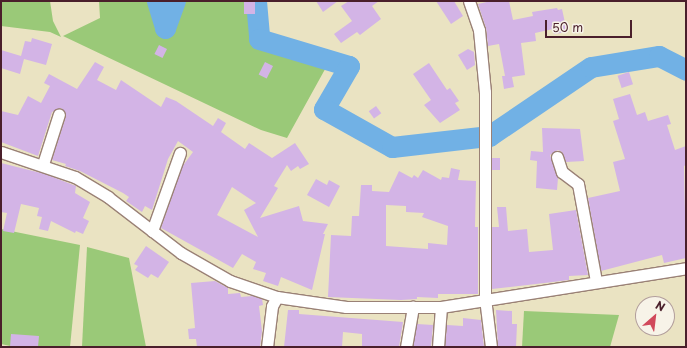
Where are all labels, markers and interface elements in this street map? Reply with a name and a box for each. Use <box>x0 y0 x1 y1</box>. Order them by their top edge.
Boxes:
scale bar <box>547 12 634 38</box>
text: 50 m <box>552 18 583 36</box>
north arrow <box>635 296 675 336</box>
text: N <box>653 296 668 315</box>

